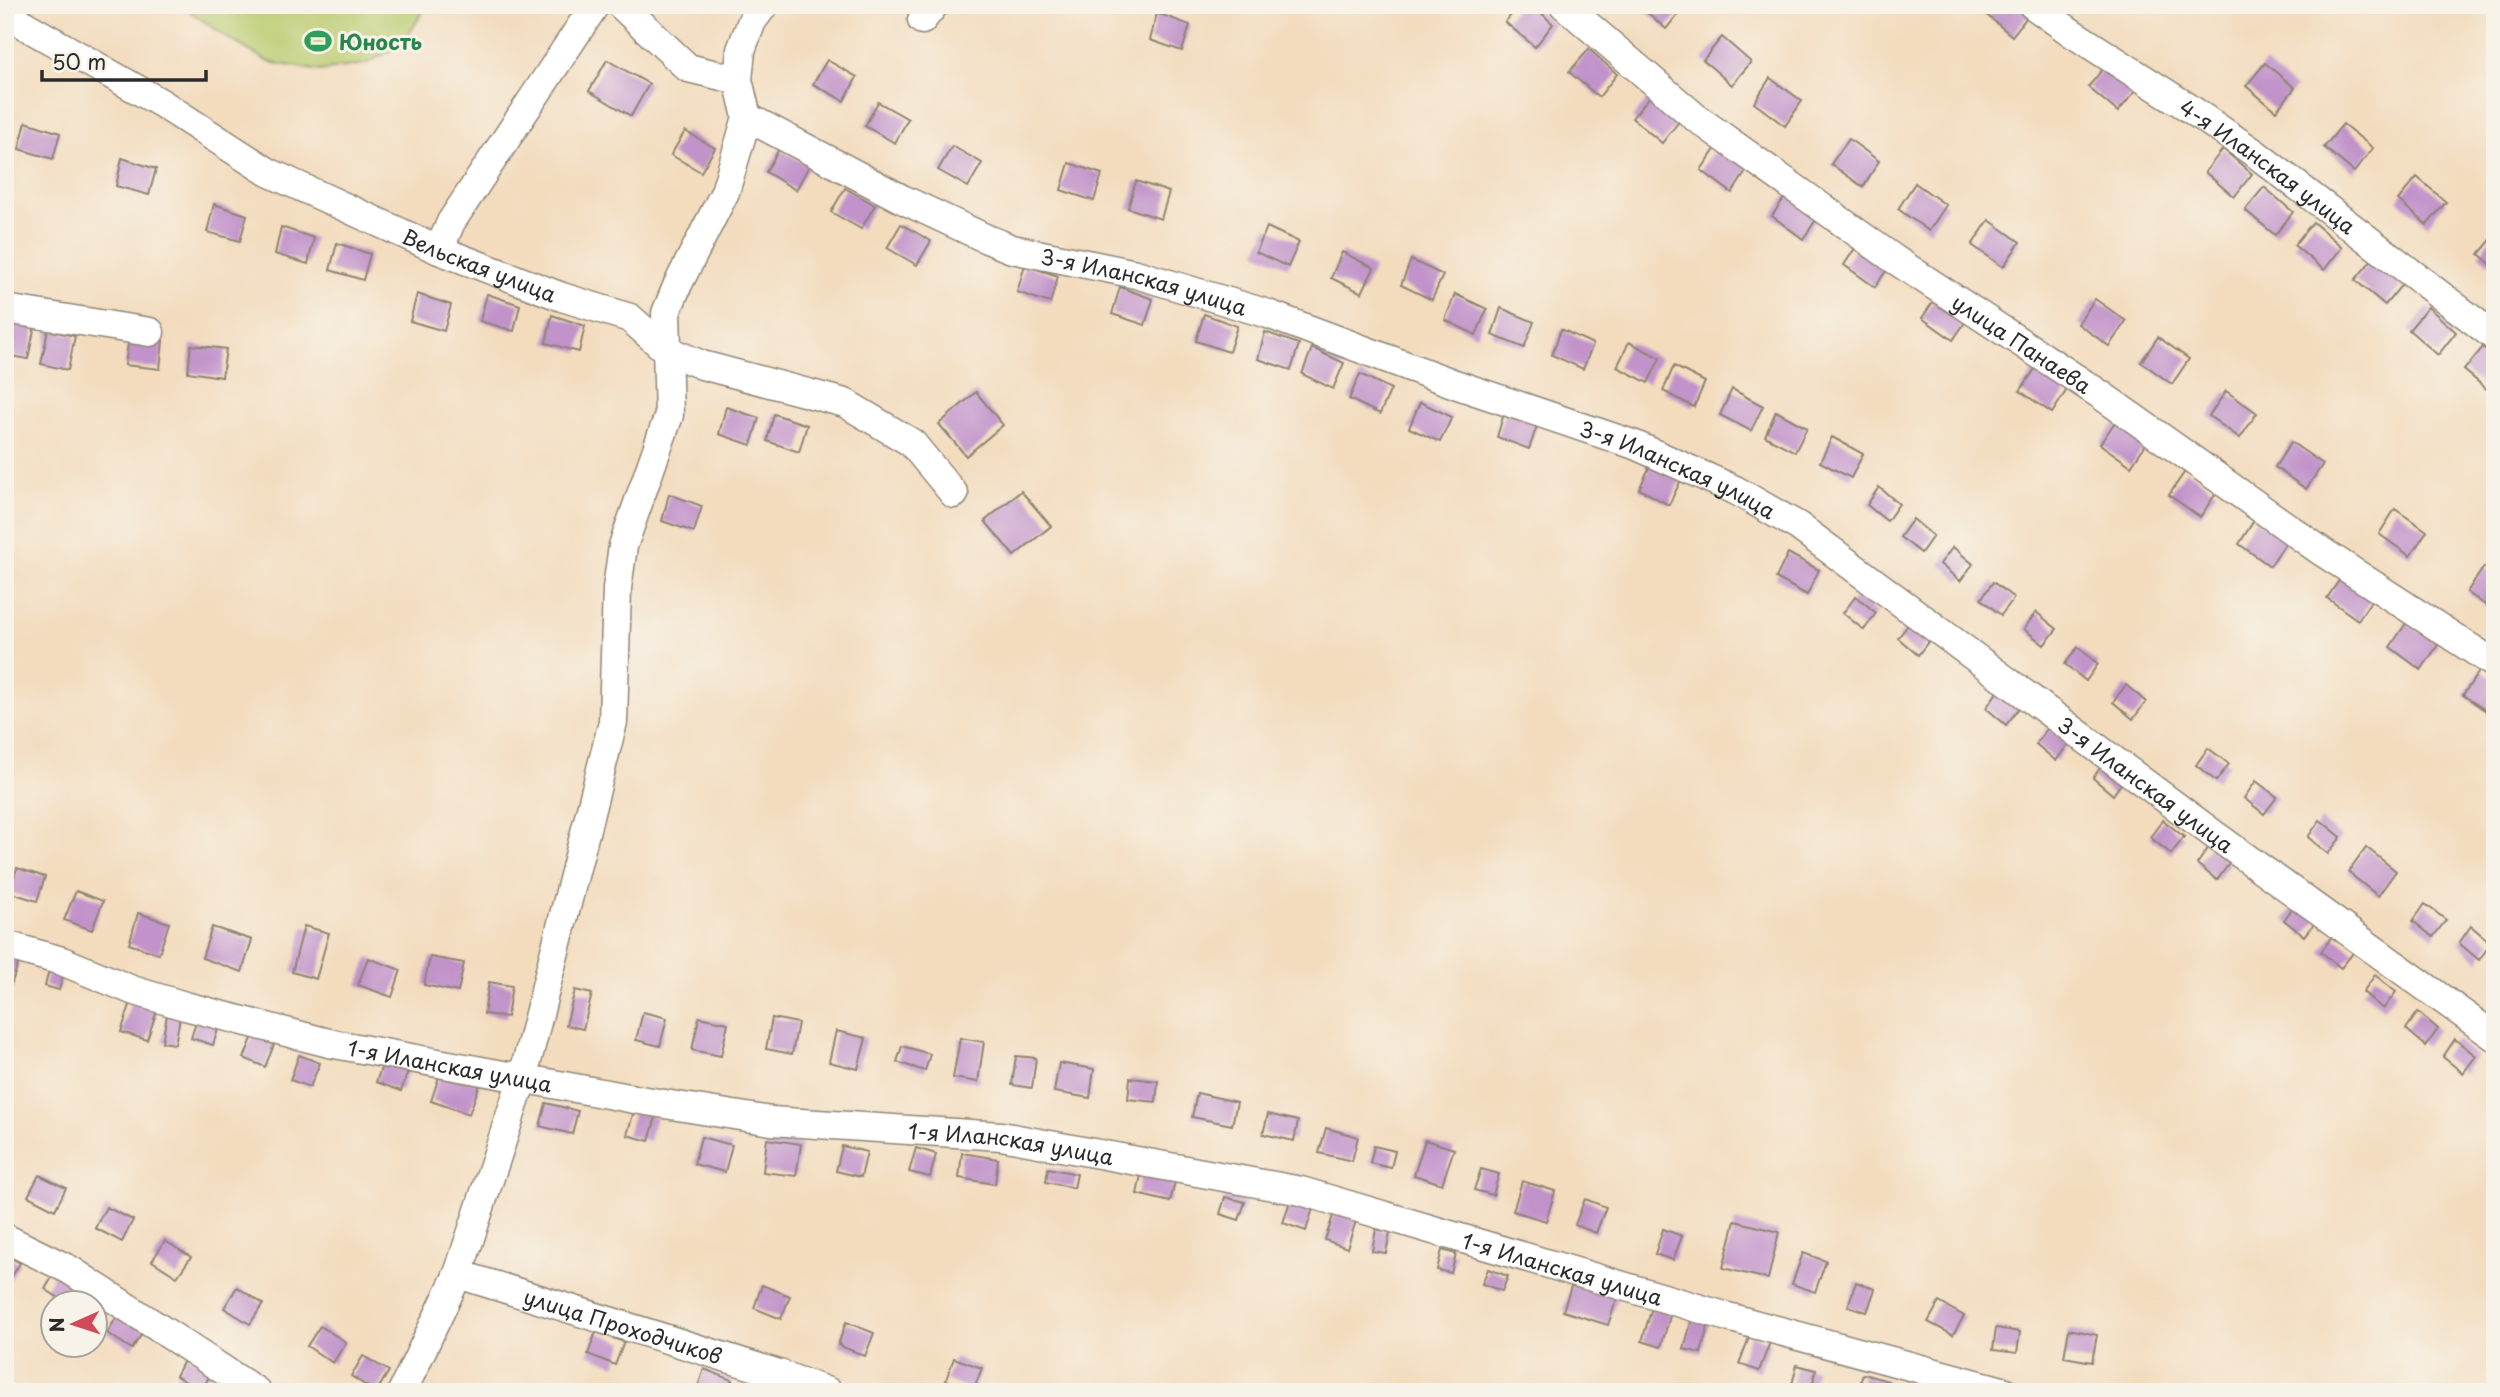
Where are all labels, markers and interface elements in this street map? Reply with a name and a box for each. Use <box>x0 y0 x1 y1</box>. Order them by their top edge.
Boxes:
place label: Юность <box>339 25 422 57</box>
sports icon: Юность <box>303 26 333 56</box>
scale bar <box>42 38 206 82</box>
text: 50 m <box>52 45 106 77</box>
street label: 4-я Иланская улица <box>2173 90 2364 242</box>
street label: Вельская улица <box>397 220 562 310</box>
street label: 3-я Иланская улица <box>1038 239 1252 323</box>
street label: улица Панаева <box>1946 286 2098 401</box>
street label: 3-я Иланская улица <box>1576 411 1783 527</box>
street label: 3-я Иланская улица <box>2052 708 2241 860</box>
street label: 1-я Иланская улица <box>345 1031 556 1100</box>
street label: 1-я Иланская улица <box>907 1114 1117 1172</box>
street label: 1-я Иланская улица <box>1459 1223 1667 1313</box>
street label: улица Проходчиков <box>520 1280 726 1371</box>
north arrow <box>38 1288 108 1358</box>
text: N <box>42 1317 70 1333</box>

